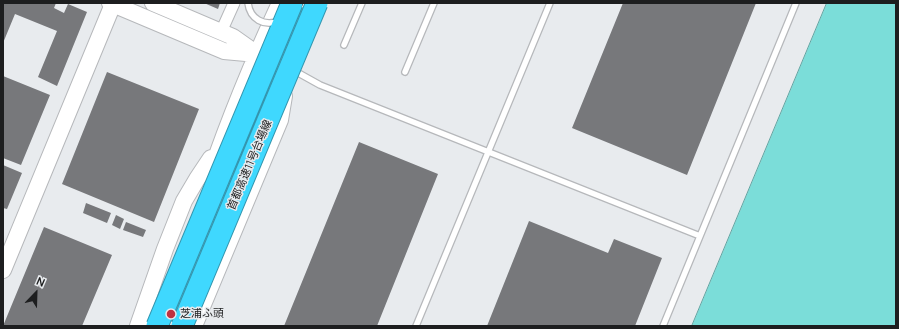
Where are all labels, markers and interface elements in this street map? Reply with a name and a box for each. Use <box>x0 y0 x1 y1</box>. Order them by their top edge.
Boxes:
street label: 首都高速11号台場線 <box>225 118 275 212</box>
north arrow <box>16 273 56 313</box>
text: N <box>34 273 47 290</box>
place label: 芝浦ふ頭 <box>180 307 224 321</box>
marker: 芝浦ふ頭 <box>165 308 177 320</box>

